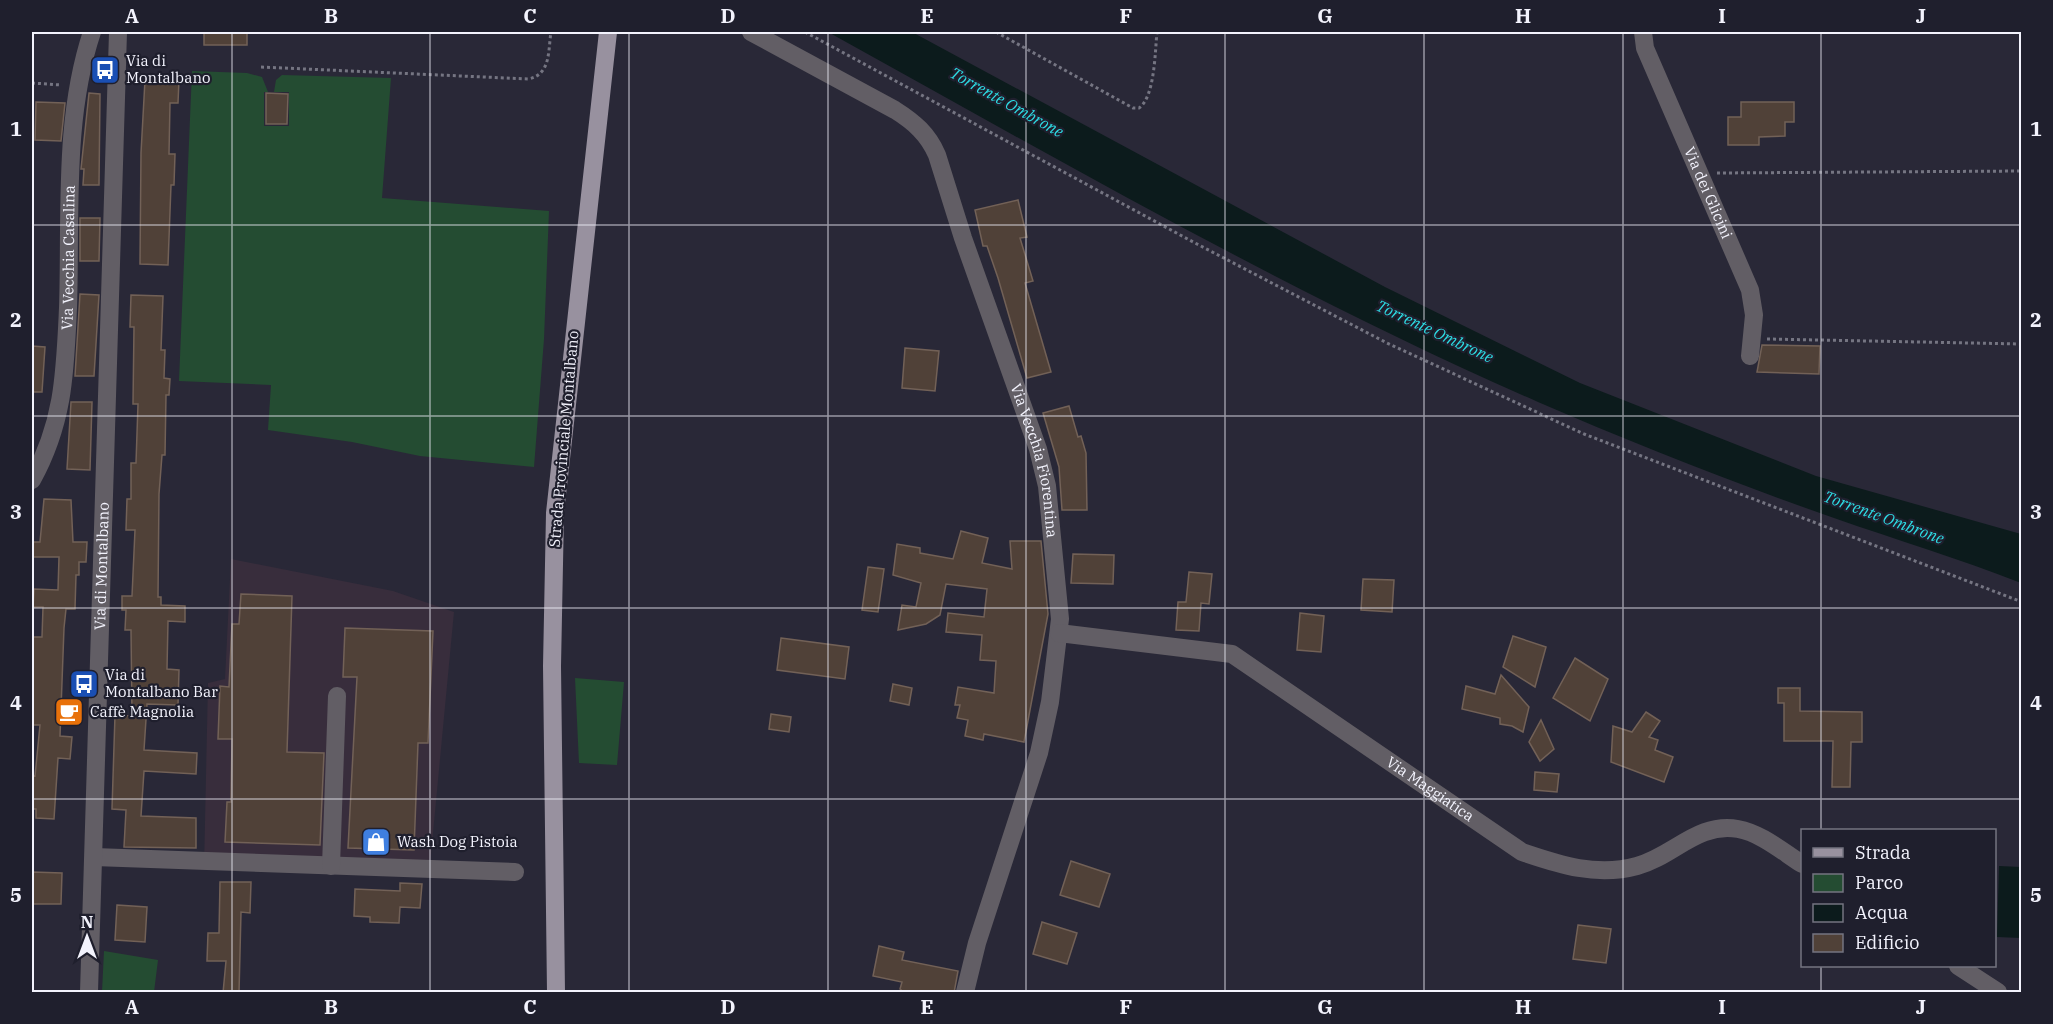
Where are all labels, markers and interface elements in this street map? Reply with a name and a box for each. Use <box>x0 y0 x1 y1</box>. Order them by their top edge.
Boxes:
text: A <box>125 2 139 29</box>
text: B <box>324 2 338 29</box>
text: C <box>523 2 537 29</box>
text: D <box>720 2 736 29</box>
text: E <box>920 2 934 29</box>
text: F <box>1120 2 1132 29</box>
text: G <box>1317 2 1333 29</box>
text: H <box>1515 2 1531 29</box>
text: I <box>1718 2 1726 29</box>
text: J <box>1916 2 1926 29</box>
place label: Via di Montalbano <box>126 51 210 87</box>
bus stop icon: Via di Montalbano <box>89 54 121 86</box>
water label: Torrente Ombrone <box>947 63 1067 141</box>
text: 1 <box>10 115 22 142</box>
text: 1 <box>2030 115 2042 142</box>
street label: Via dei Glicini <box>1680 144 1737 242</box>
street label: Via Vecchia Casalina <box>57 185 79 331</box>
water label: Torrente Ombrone <box>1373 295 1497 367</box>
text: 2 <box>10 306 22 333</box>
text: 2 <box>2030 306 2042 333</box>
street label: Strada Provinciale Montalbano <box>545 330 582 548</box>
street label: Via Vecchia Fiorentina <box>1007 381 1062 539</box>
water label: Torrente Ombrone <box>1821 486 1947 548</box>
text: 3 <box>10 498 22 525</box>
text: 3 <box>2030 498 2042 525</box>
street label: Via di Montalbano <box>90 502 113 630</box>
place label: Via di Montalbano Bar <box>105 665 218 701</box>
bus stop icon: Via di Montalbano Bar <box>68 668 100 700</box>
text: 4 <box>10 689 22 716</box>
text: 4 <box>2030 689 2042 716</box>
cafe icon: Caffè Magnolia <box>53 696 85 728</box>
place label: Caffè Magnolia <box>90 702 194 721</box>
street label: Via Maggiatica <box>1383 752 1478 825</box>
shop icon: Wash Dog Pistoia <box>360 826 392 858</box>
legend <box>1801 829 1996 967</box>
place label: Wash Dog Pistoia <box>397 832 518 851</box>
text: Strada <box>1855 841 1911 864</box>
text: Parco <box>1855 871 1903 894</box>
text: 5 <box>10 881 22 908</box>
text: 5 <box>2030 881 2042 908</box>
text: Acqua <box>1855 901 1908 924</box>
north arrow <box>57 907 117 967</box>
text: N <box>81 912 93 932</box>
text: Edificio <box>1855 931 1919 954</box>
text: A <box>125 993 139 1020</box>
text: B <box>324 993 338 1020</box>
text: C <box>523 993 537 1020</box>
text: D <box>720 993 736 1020</box>
text: E <box>920 993 934 1020</box>
text: F <box>1120 993 1132 1020</box>
text: G <box>1317 993 1333 1020</box>
text: H <box>1515 993 1531 1020</box>
text: I <box>1718 993 1726 1020</box>
text: J <box>1916 993 1926 1020</box>

